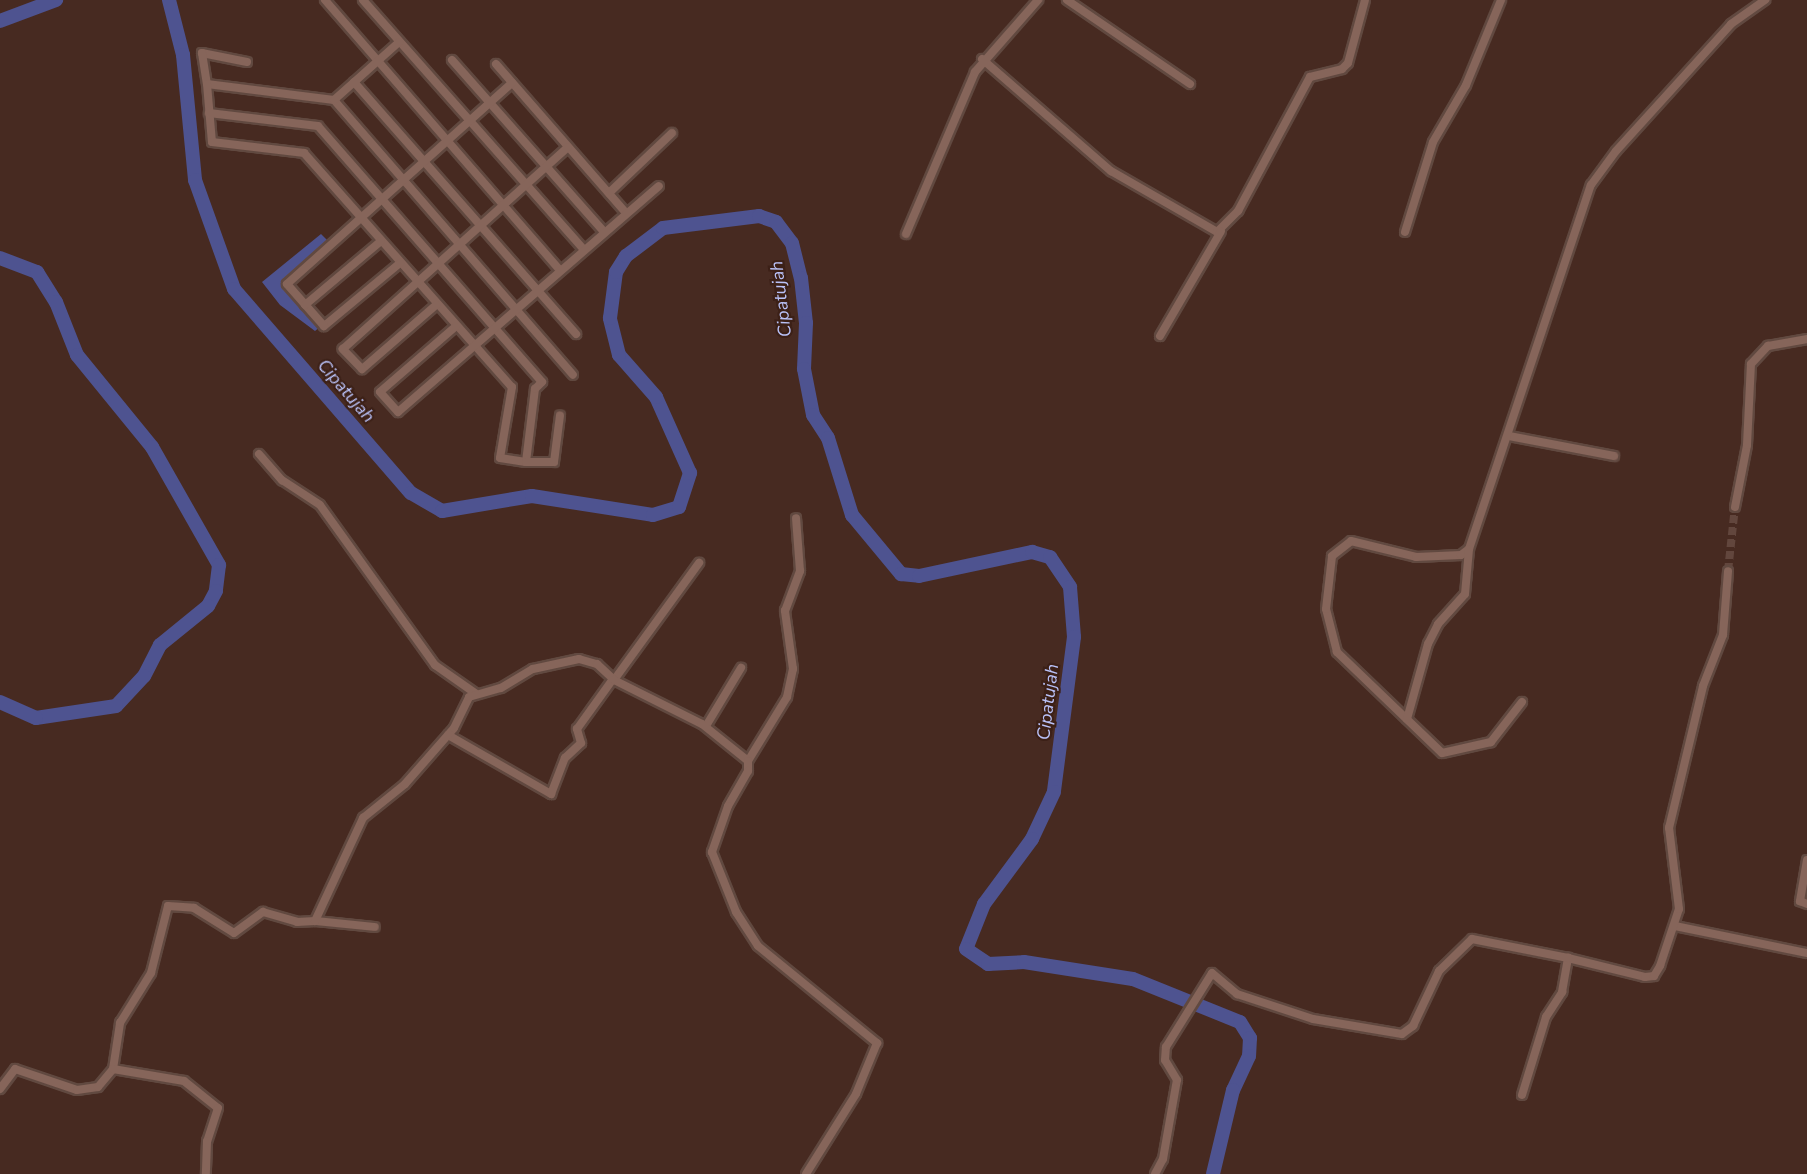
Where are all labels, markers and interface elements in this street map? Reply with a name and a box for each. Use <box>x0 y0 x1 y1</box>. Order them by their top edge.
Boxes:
water label: Cipatujah <box>766 260 796 338</box>
water label: Cipatujah <box>313 355 379 427</box>
water label: Cipatujah <box>1033 663 1063 741</box>

